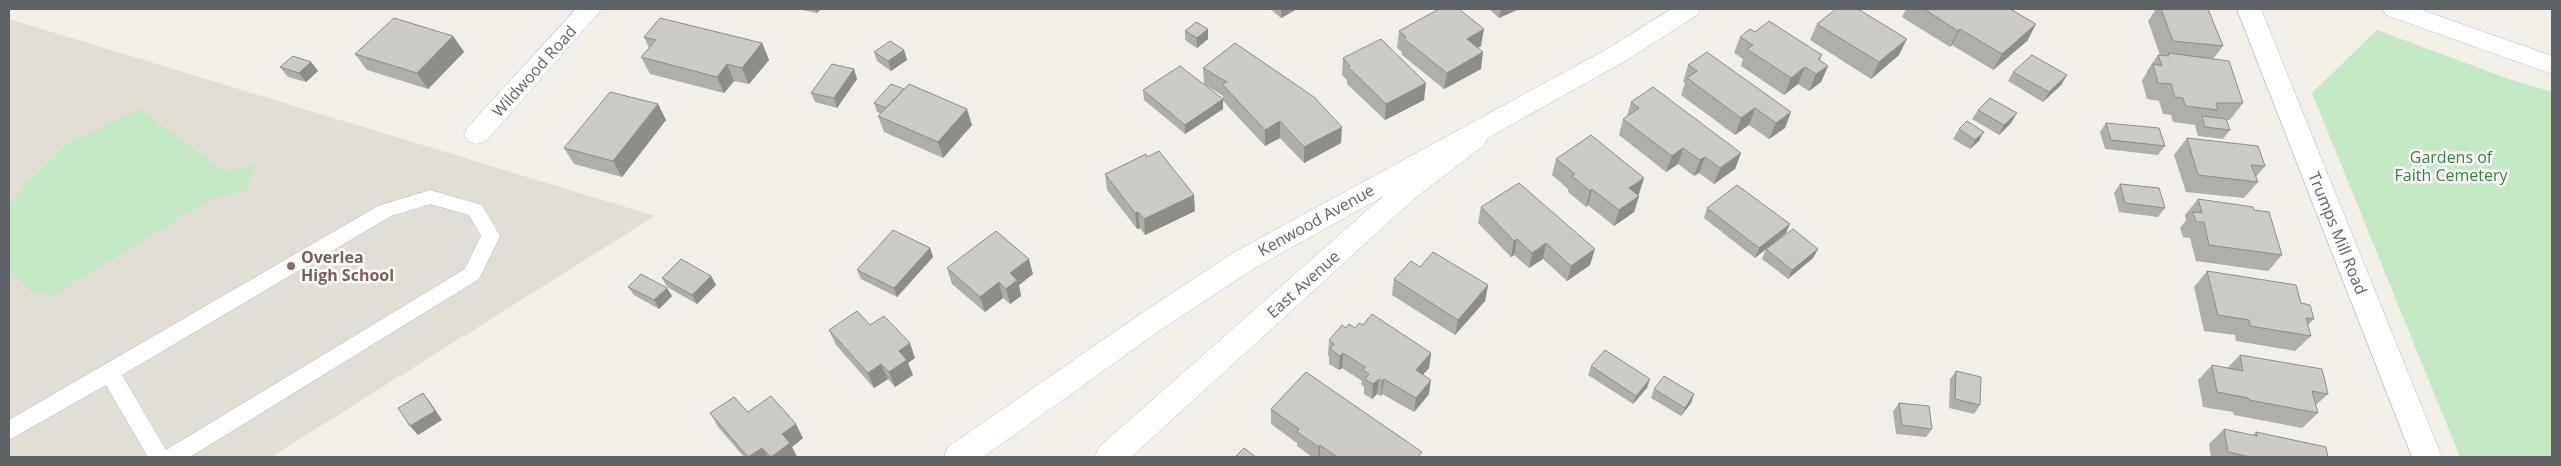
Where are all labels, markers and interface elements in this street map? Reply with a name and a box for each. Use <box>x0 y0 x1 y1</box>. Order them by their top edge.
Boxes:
street label: Wildwood Road <box>487 20 581 122</box>
park label: Gardens of Faith Cemetery <box>2395 146 2508 186</box>
street label: Trumps Mill Road <box>2303 168 2373 298</box>
street label: Kenwood Avenue <box>1254 179 1378 261</box>
street label: East Avenue <box>1262 245 1344 323</box>
place label: Overlea High School <box>301 246 394 286</box>
marker: Overlea High School <box>285 260 297 272</box>

